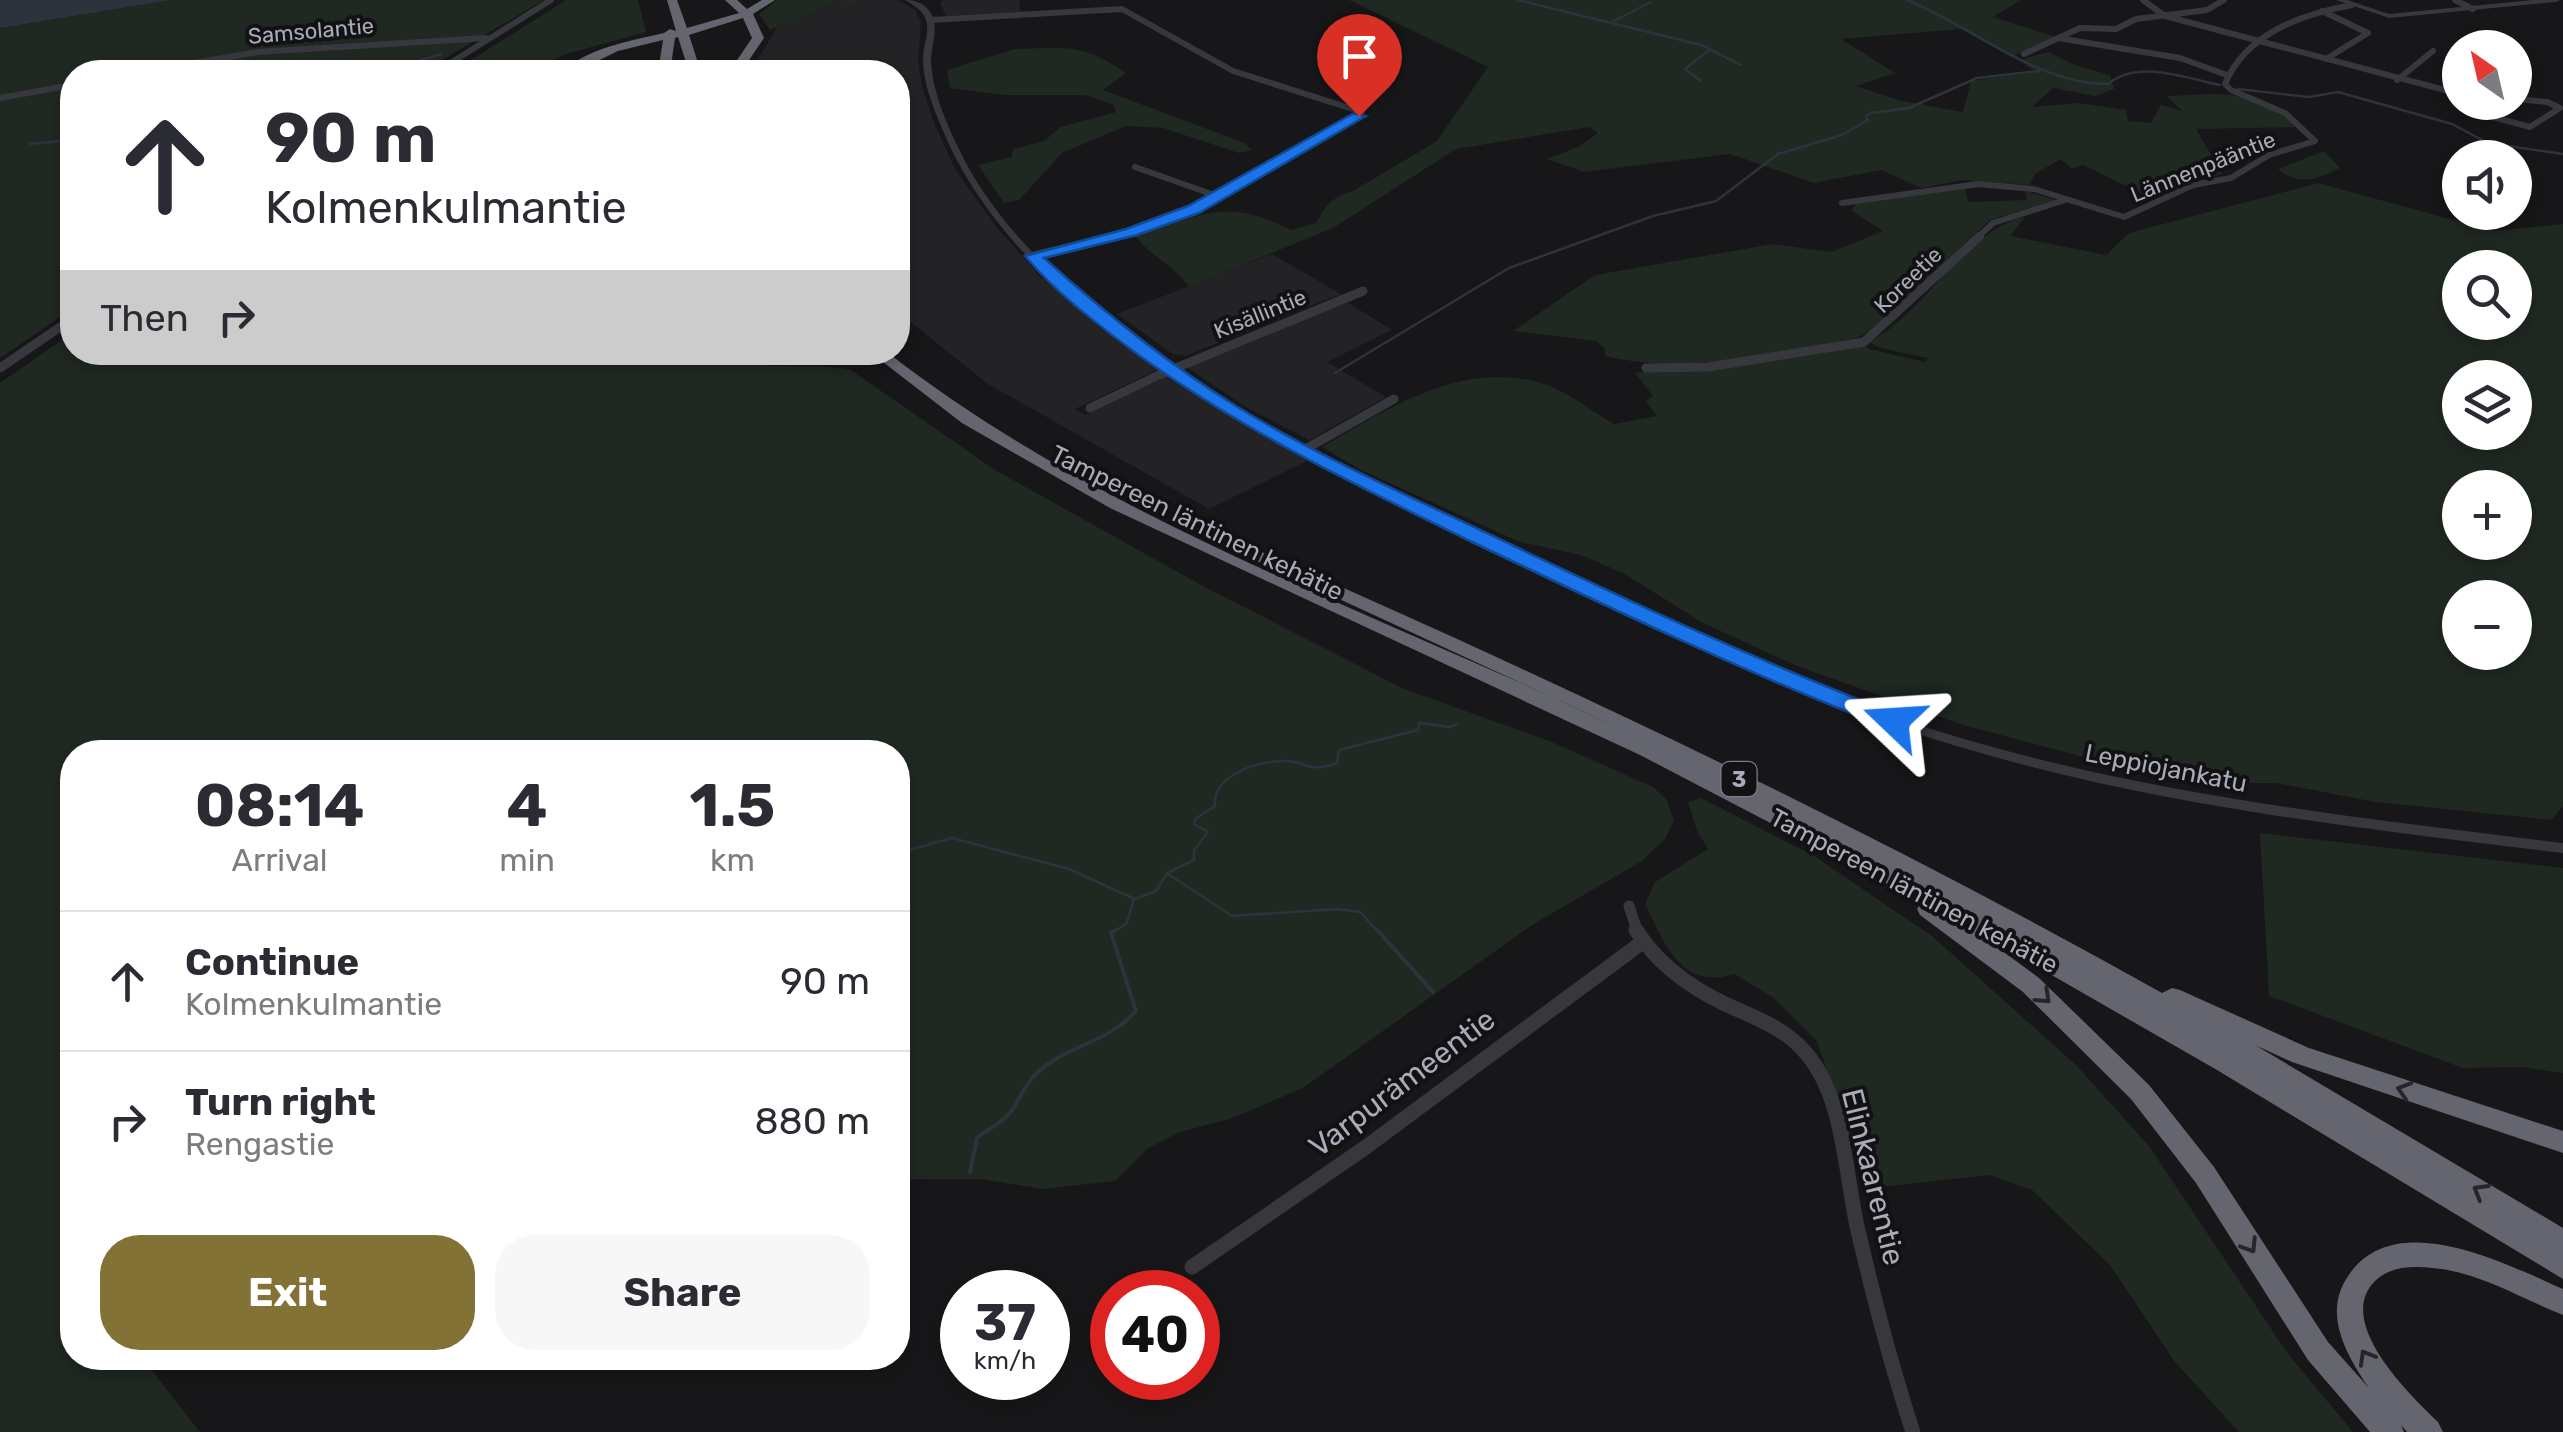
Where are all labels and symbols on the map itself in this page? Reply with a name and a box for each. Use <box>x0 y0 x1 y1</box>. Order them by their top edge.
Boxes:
street label: Samsolantie <box>247 12 375 50</box>
pin <box>1317 14 1402 117</box>
north arrow <box>2442 30 2532 120</box>
street label: Lännenpääntie <box>2127 126 2279 208</box>
street label: Koreetie <box>1868 241 1948 319</box>
street label: Kisällintie <box>1210 283 1310 345</box>
street label: Tampereen läntinen kehätie <box>1046 439 1348 607</box>
position arrow <box>1842 669 1946 773</box>
street label: Leppiojankatu <box>2083 738 2249 798</box>
road number: 3 <box>1722 762 1756 796</box>
street label: Tampereen läntinen kehätie <box>1765 803 2063 979</box>
one-way arrow <box>2032 985 2051 1003</box>
street label: Varpurämeentie <box>1302 1001 1502 1165</box>
one-way arrow <box>2396 1081 2413 1101</box>
street label: Elinkaarentie <box>1834 1085 1912 1269</box>
one-way arrow <box>2473 1184 2491 1203</box>
one-way arrow <box>2238 1236 2257 1254</box>
speed limit sign: 40 <box>1090 1270 1220 1400</box>
one-way arrow <box>2359 1350 2378 1368</box>

